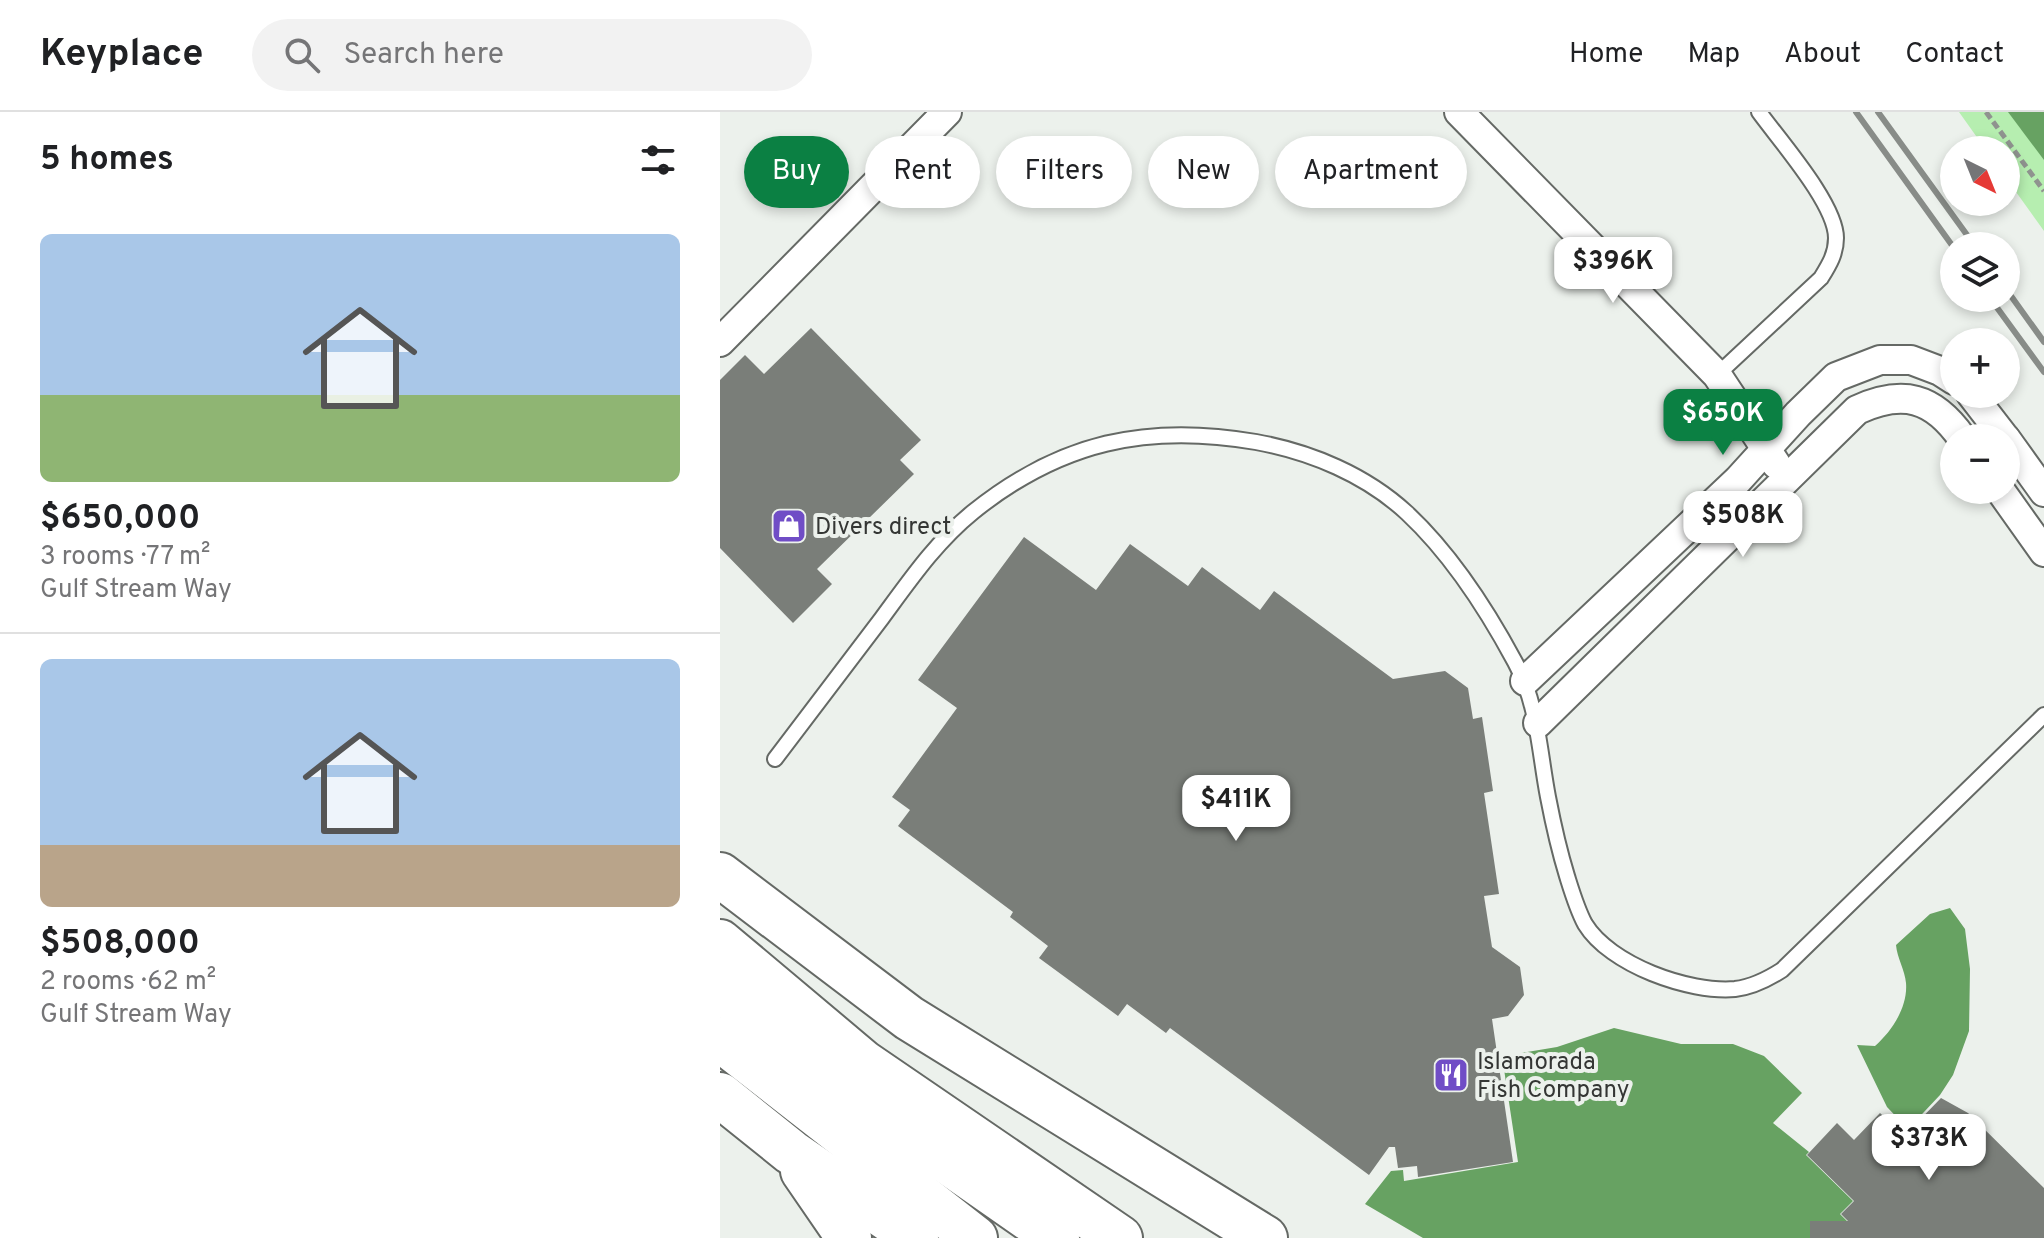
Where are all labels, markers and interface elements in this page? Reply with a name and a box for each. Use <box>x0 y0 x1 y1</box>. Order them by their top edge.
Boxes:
search box <box>252 19 812 91</box>
text: Keyplace <box>40 31 204 80</box>
icon: search <box>280 33 324 77</box>
text: Search here <box>344 37 504 74</box>
text: Home <box>1569 37 1643 73</box>
text: Map <box>1687 37 1740 73</box>
text: About <box>1784 37 1861 73</box>
text: Contact <box>1905 37 2004 73</box>
chip: Buy <box>744 136 849 208</box>
chip: Rent <box>865 136 980 208</box>
chip: Filters <box>996 136 1132 208</box>
chip: New <box>1148 136 1259 208</box>
chip: Apartment <box>1275 136 1467 208</box>
north arrow <box>1940 136 2020 216</box>
map controls <box>1940 136 2020 504</box>
icon: filters <box>636 138 680 182</box>
text: 5 homes <box>40 139 174 182</box>
button: layers <box>1940 232 2020 312</box>
pin: $396K <box>1557 237 1669 305</box>
text: $396K <box>1572 246 1654 279</box>
icon: home <box>288 286 432 430</box>
button: + <box>1940 328 2020 408</box>
pin: $650K <box>1667 389 1779 457</box>
text: $650K <box>1681 398 1765 431</box>
button: − <box>1940 424 2020 504</box>
pin: $508K <box>1687 491 1799 559</box>
text: $650,000 <box>40 498 200 541</box>
text: $508K <box>1701 500 1785 533</box>
shop icon: Divers direct <box>770 507 808 545</box>
place label: Divers direct <box>815 513 951 543</box>
text: 3 rooms · 77 m² <box>40 541 210 574</box>
text: Gulf Stream Way <box>40 574 232 607</box>
icon: home <box>288 711 432 855</box>
pin: $411K <box>1180 775 1292 843</box>
text: $411K <box>1200 784 1272 817</box>
text: $508,000 <box>40 923 200 966</box>
text: 2 rooms · 62 m² <box>40 966 216 999</box>
text: Gulf Stream Way <box>40 999 232 1032</box>
place label: Islamorada Fish Company <box>1477 1048 1630 1106</box>
restaurant icon: Islamorada Fish Company <box>1432 1056 1470 1094</box>
pin: $373K <box>1873 1114 1985 1182</box>
text: $373K <box>1890 1123 1968 1156</box>

